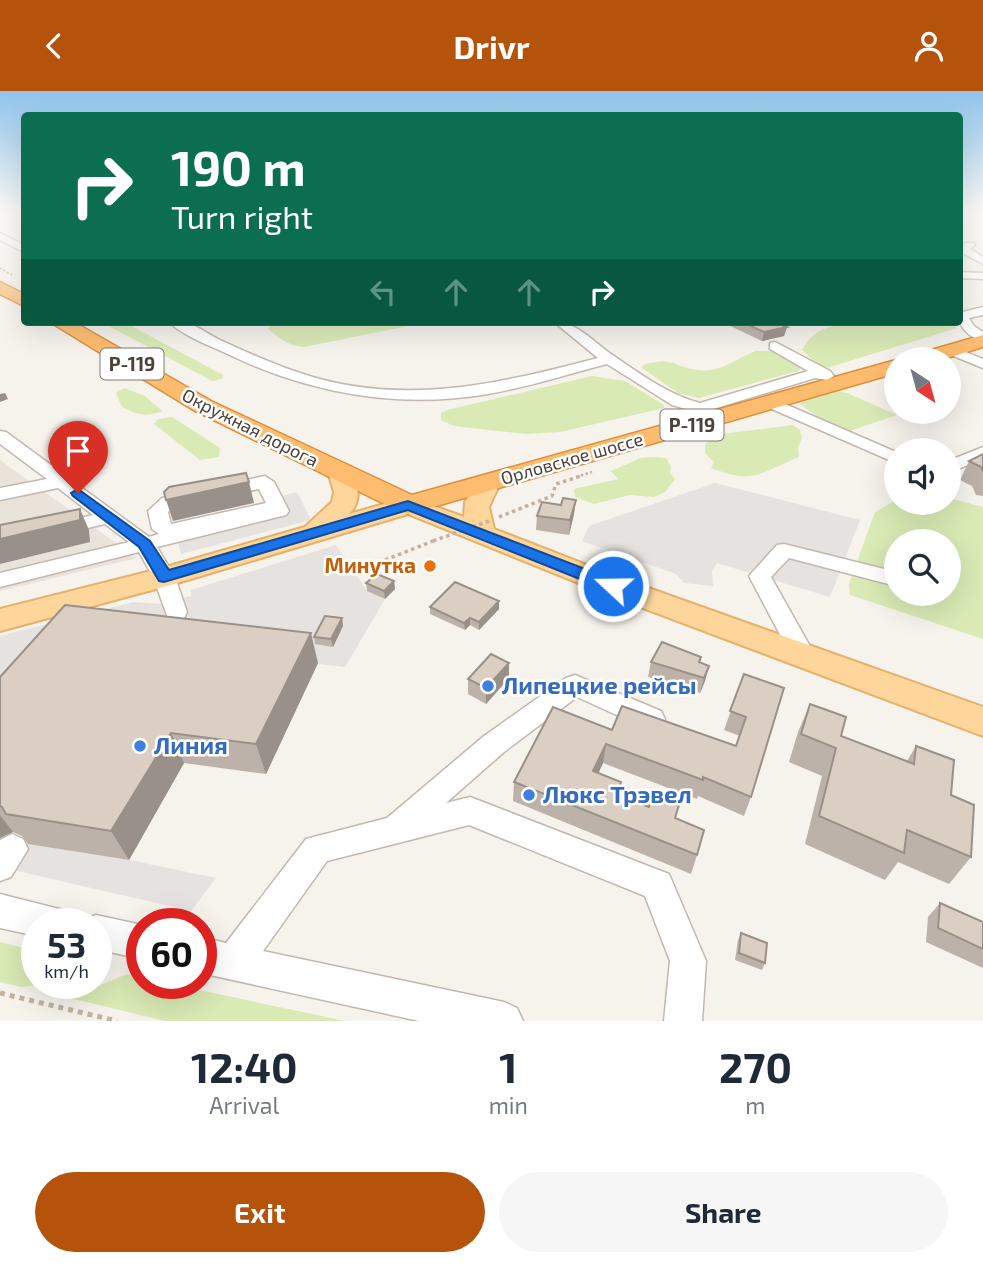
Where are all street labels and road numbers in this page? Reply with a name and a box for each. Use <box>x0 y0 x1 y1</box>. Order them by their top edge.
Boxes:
road number: Р-119 <box>100 349 164 379</box>
street label: Окружная дорога <box>179 383 322 471</box>
road number: Р-119 <box>660 409 724 441</box>
street label: Орловское шоссе <box>498 427 646 489</box>

